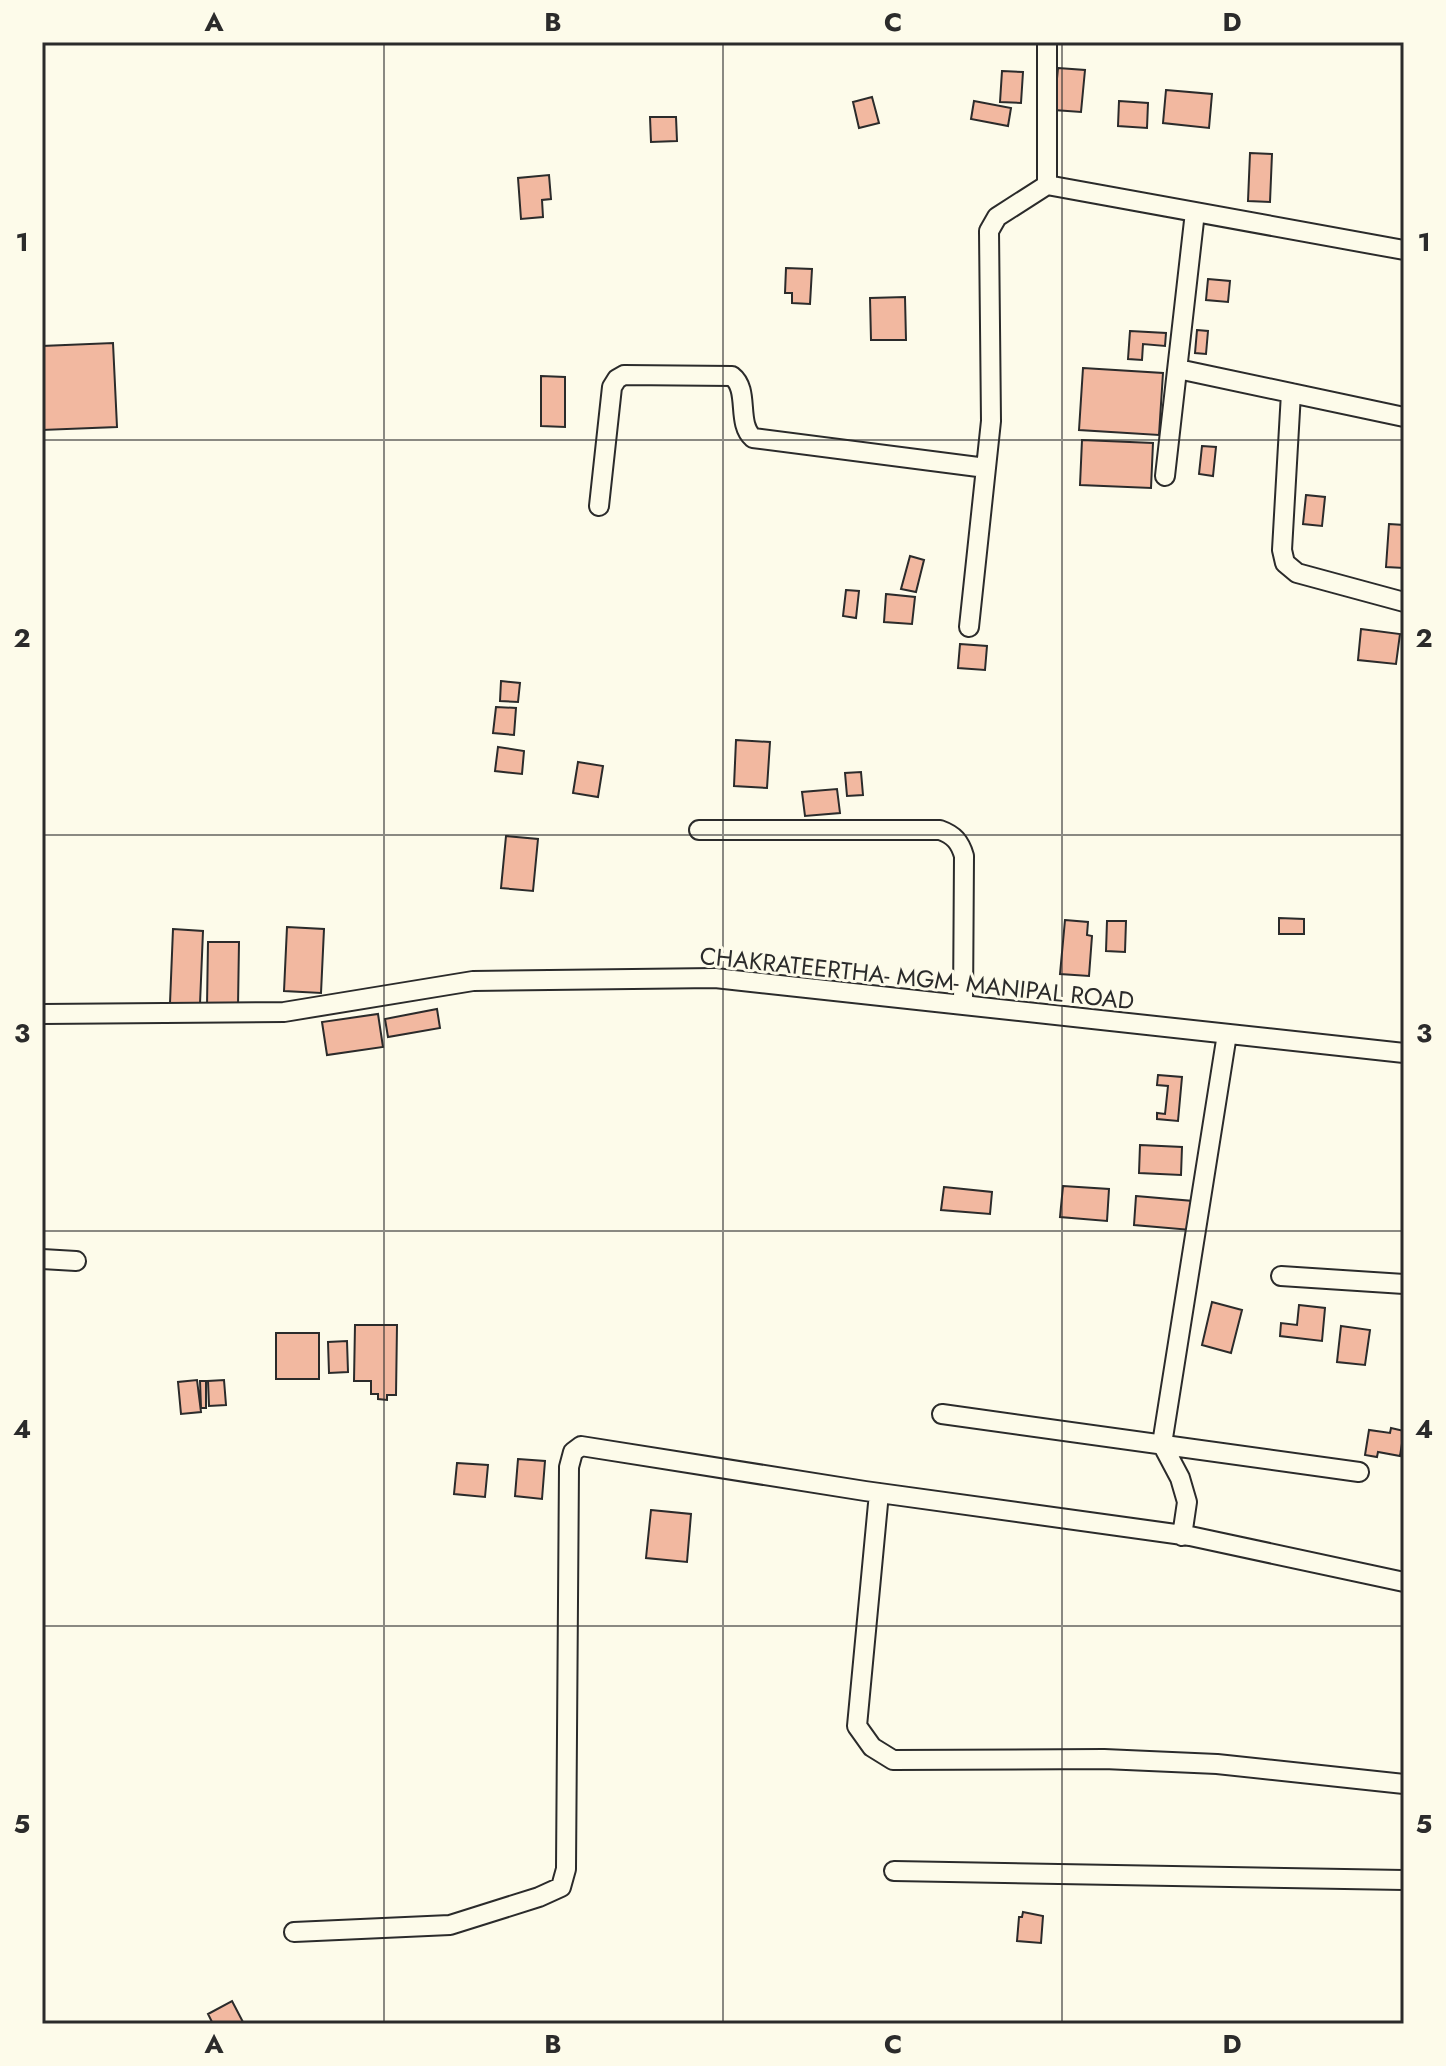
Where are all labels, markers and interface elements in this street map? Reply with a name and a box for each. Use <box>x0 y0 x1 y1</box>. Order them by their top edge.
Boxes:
text: A <box>203 3 224 41</box>
text: B <box>544 3 562 41</box>
text: C <box>884 3 902 41</box>
text: D <box>1222 3 1242 41</box>
text: 1 <box>15 223 29 261</box>
text: 1 <box>1417 223 1431 261</box>
text: 2 <box>13 619 31 657</box>
text: 2 <box>1415 619 1433 657</box>
street label: CHAKRATEERTHA- MGM- MANIPAL ROAD <box>698 938 1136 1018</box>
text: 3 <box>14 1014 30 1052</box>
text: 3 <box>1416 1014 1432 1052</box>
text: 4 <box>13 1410 31 1448</box>
text: 4 <box>1415 1410 1433 1448</box>
text: 5 <box>14 1805 30 1843</box>
text: 5 <box>1416 1805 1432 1843</box>
text: A <box>203 2025 224 2063</box>
text: B <box>544 2025 562 2063</box>
text: C <box>884 2025 902 2063</box>
text: D <box>1222 2025 1242 2063</box>

